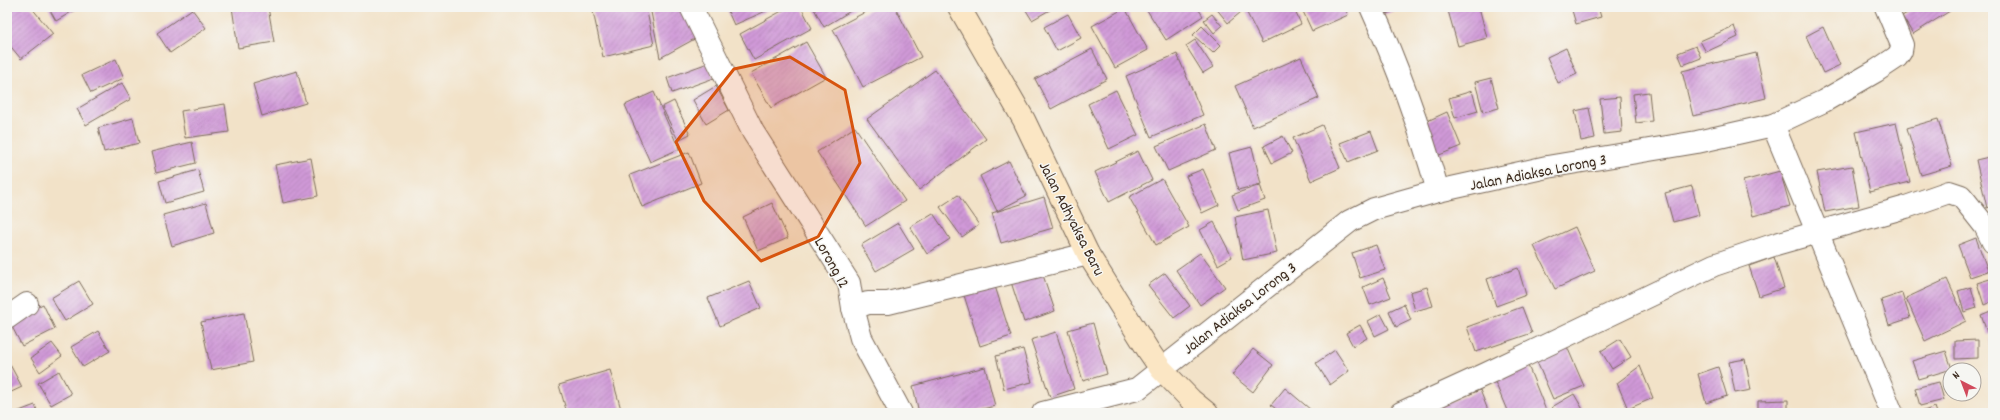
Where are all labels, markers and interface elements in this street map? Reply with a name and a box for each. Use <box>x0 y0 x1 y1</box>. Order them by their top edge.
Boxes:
street label: Jalan Adiaksa Lorong 3 <box>1468 149 1609 198</box>
street label: Jalan Adhyaksa Baru <box>1032 158 1110 280</box>
street label: Lorong 12 <box>807 233 854 293</box>
street label: Jalan Adiaksa Lorong 3 <box>1179 257 1302 361</box>
north arrow <box>1942 362 1982 402</box>
text: N <box>1949 368 1964 384</box>

